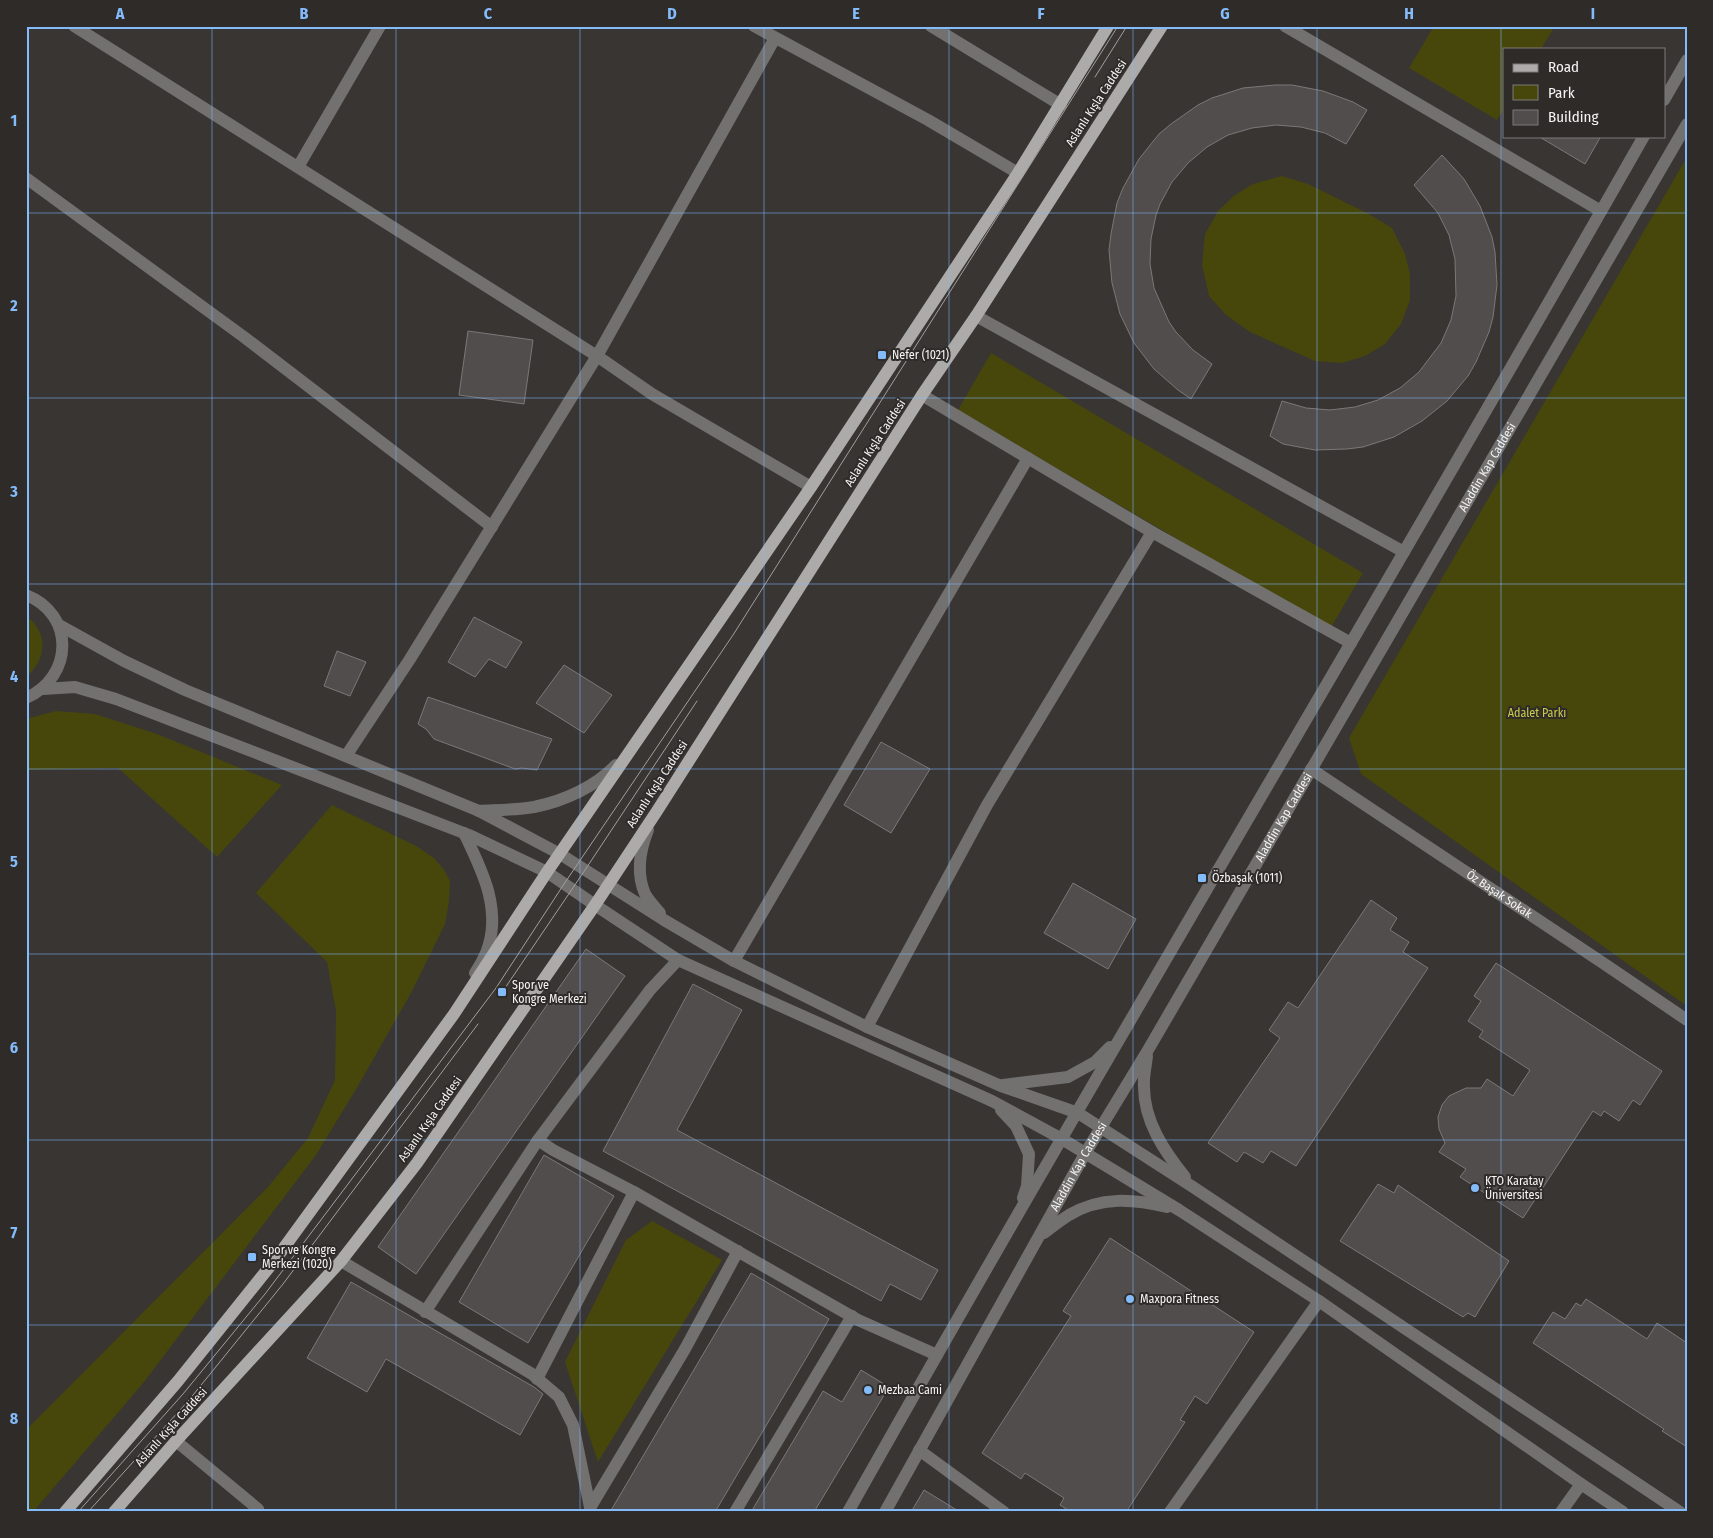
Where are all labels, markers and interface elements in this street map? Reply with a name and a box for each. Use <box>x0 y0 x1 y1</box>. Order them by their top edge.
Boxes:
text: A <box>115 4 125 23</box>
text: B <box>300 4 309 23</box>
text: C <box>484 4 493 23</box>
text: D <box>667 4 677 23</box>
text: E <box>852 4 860 23</box>
text: F <box>1037 4 1045 23</box>
text: G <box>1220 4 1230 23</box>
text: H <box>1404 4 1414 23</box>
text: I <box>1591 4 1595 23</box>
legend <box>1503 48 1666 138</box>
street label: Aslanlı Kışla Caddesi <box>1063 57 1129 149</box>
text: Road <box>1548 58 1579 76</box>
text: Park <box>1548 84 1575 102</box>
text: Building <box>1548 108 1599 126</box>
text: 1 <box>11 111 17 130</box>
text: 2 <box>9 296 18 315</box>
place label: Nefer (1021) <box>892 348 950 362</box>
marker: Nefer (1021) <box>876 349 888 361</box>
street label: Aslanlı Kışla Caddesi <box>842 397 908 489</box>
street label: Aladdin Kap Caddesi <box>1456 420 1519 514</box>
text: 3 <box>9 482 18 501</box>
text: 4 <box>10 667 18 686</box>
park label: Adalet Parkı <box>1508 706 1566 720</box>
street label: Aslanlı Kışla Caddesi <box>624 738 690 830</box>
street label: Aladdin Kap Caddesi <box>1252 770 1315 864</box>
text: 5 <box>10 852 18 871</box>
street label: Öz Başak Sokak <box>1464 866 1535 921</box>
place label: Özbaşak (1011) <box>1212 869 1283 885</box>
marker: Özbaşak (1011) <box>1196 872 1208 884</box>
place label: Spor ve Kongre Merkezi <box>512 978 587 1006</box>
marker: Spor ve Kongre Merkezi <box>496 986 508 998</box>
text: 6 <box>10 1038 18 1057</box>
street label: Aslanlı Kışla Caddesi <box>395 1074 465 1164</box>
street label: Aladdin Kap Caddesi <box>1047 1119 1110 1214</box>
place label: KTO Karatay Üniversitesi <box>1485 1174 1544 1202</box>
marker: KTO Karatay Üniversitesi <box>1469 1182 1481 1194</box>
text: 7 <box>11 1223 18 1242</box>
place label: Spor ve Kongre Merkezi (1020) <box>262 1243 336 1271</box>
marker: Spor ve Kongre Merkezi (1020) <box>246 1251 258 1263</box>
place label: Maxpora Fitness <box>1140 1292 1219 1306</box>
marker: Maxpora Fitness <box>1124 1293 1136 1305</box>
place label: Mezbaa Cami <box>878 1383 942 1397</box>
marker: Mezbaa Cami <box>862 1384 874 1396</box>
street label: Aslanlı Kışla Caddesi <box>132 1385 210 1469</box>
text: 8 <box>10 1409 19 1428</box>

